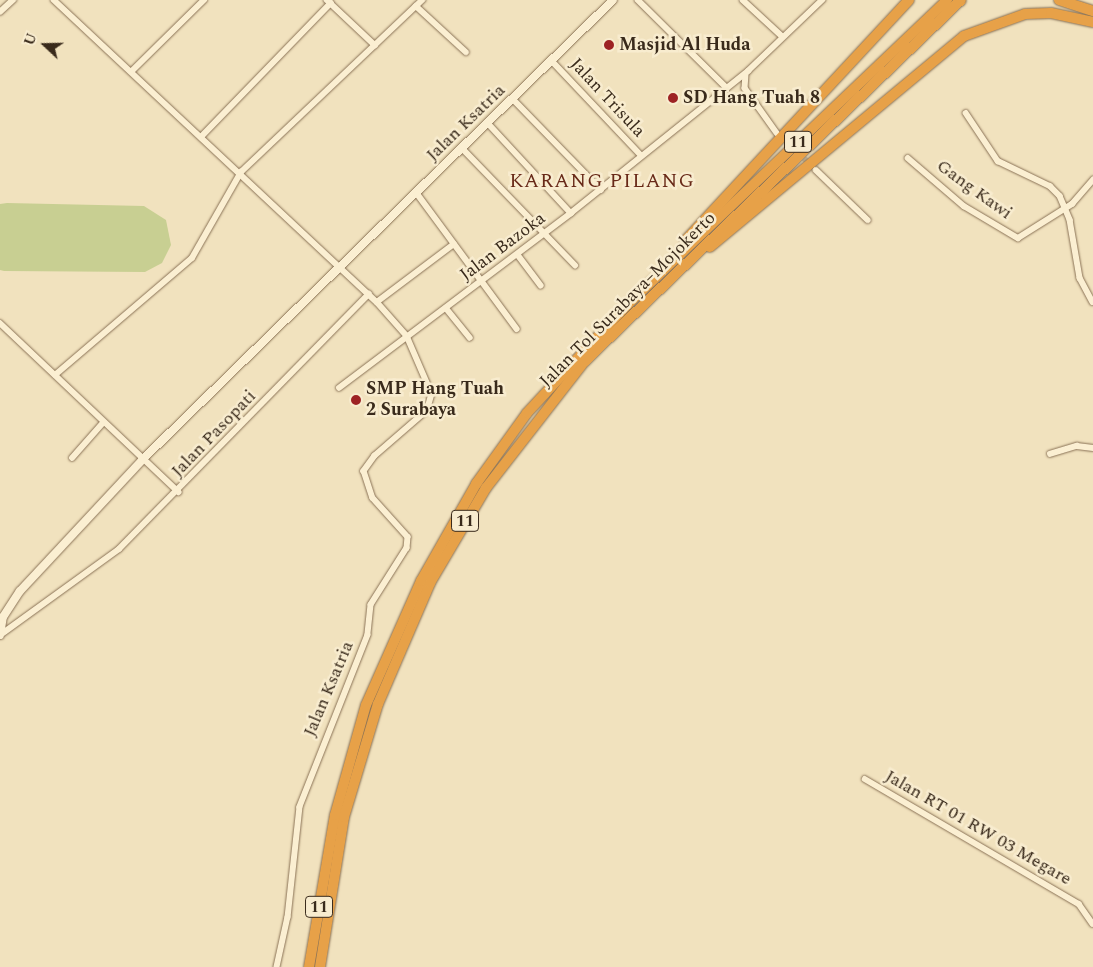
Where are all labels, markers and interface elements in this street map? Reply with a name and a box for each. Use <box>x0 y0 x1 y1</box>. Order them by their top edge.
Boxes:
north arrow <box>20 20 70 70</box>
text: U <box>19 30 42 49</box>
place label: Masjid Al Huda <box>619 34 751 56</box>
marker: Masjid Al Huda <box>603 39 615 51</box>
street label: Jalan Trisula <box>565 54 649 142</box>
street label: Jalan Ksatria <box>422 80 510 166</box>
place label: SD Hang Tuah 8 <box>683 87 820 109</box>
marker: SD Hang Tuah 8 <box>667 92 679 104</box>
road number: 11 <box>783 128 813 156</box>
street label: Gang Kawi <box>932 155 1016 225</box>
district label: KARANG PILANG <box>508 169 696 193</box>
street label: Jalan Bazoka <box>456 208 550 286</box>
street label: Jalan Tol Surabaya–Mojokerto <box>536 208 720 392</box>
place label: SMP Hang Tuah 2 Surabaya <box>366 379 504 422</box>
street label: Jalan Pasopati <box>167 386 261 482</box>
marker: SMP Hang Tuah 2 Surabaya <box>350 394 362 406</box>
road number: 11 <box>450 508 480 534</box>
street label: Jalan Ksatria <box>299 638 359 740</box>
street label: Jalan RT 01 RW 03 Megare <box>881 766 1075 890</box>
road number: 11 <box>304 894 334 920</box>

